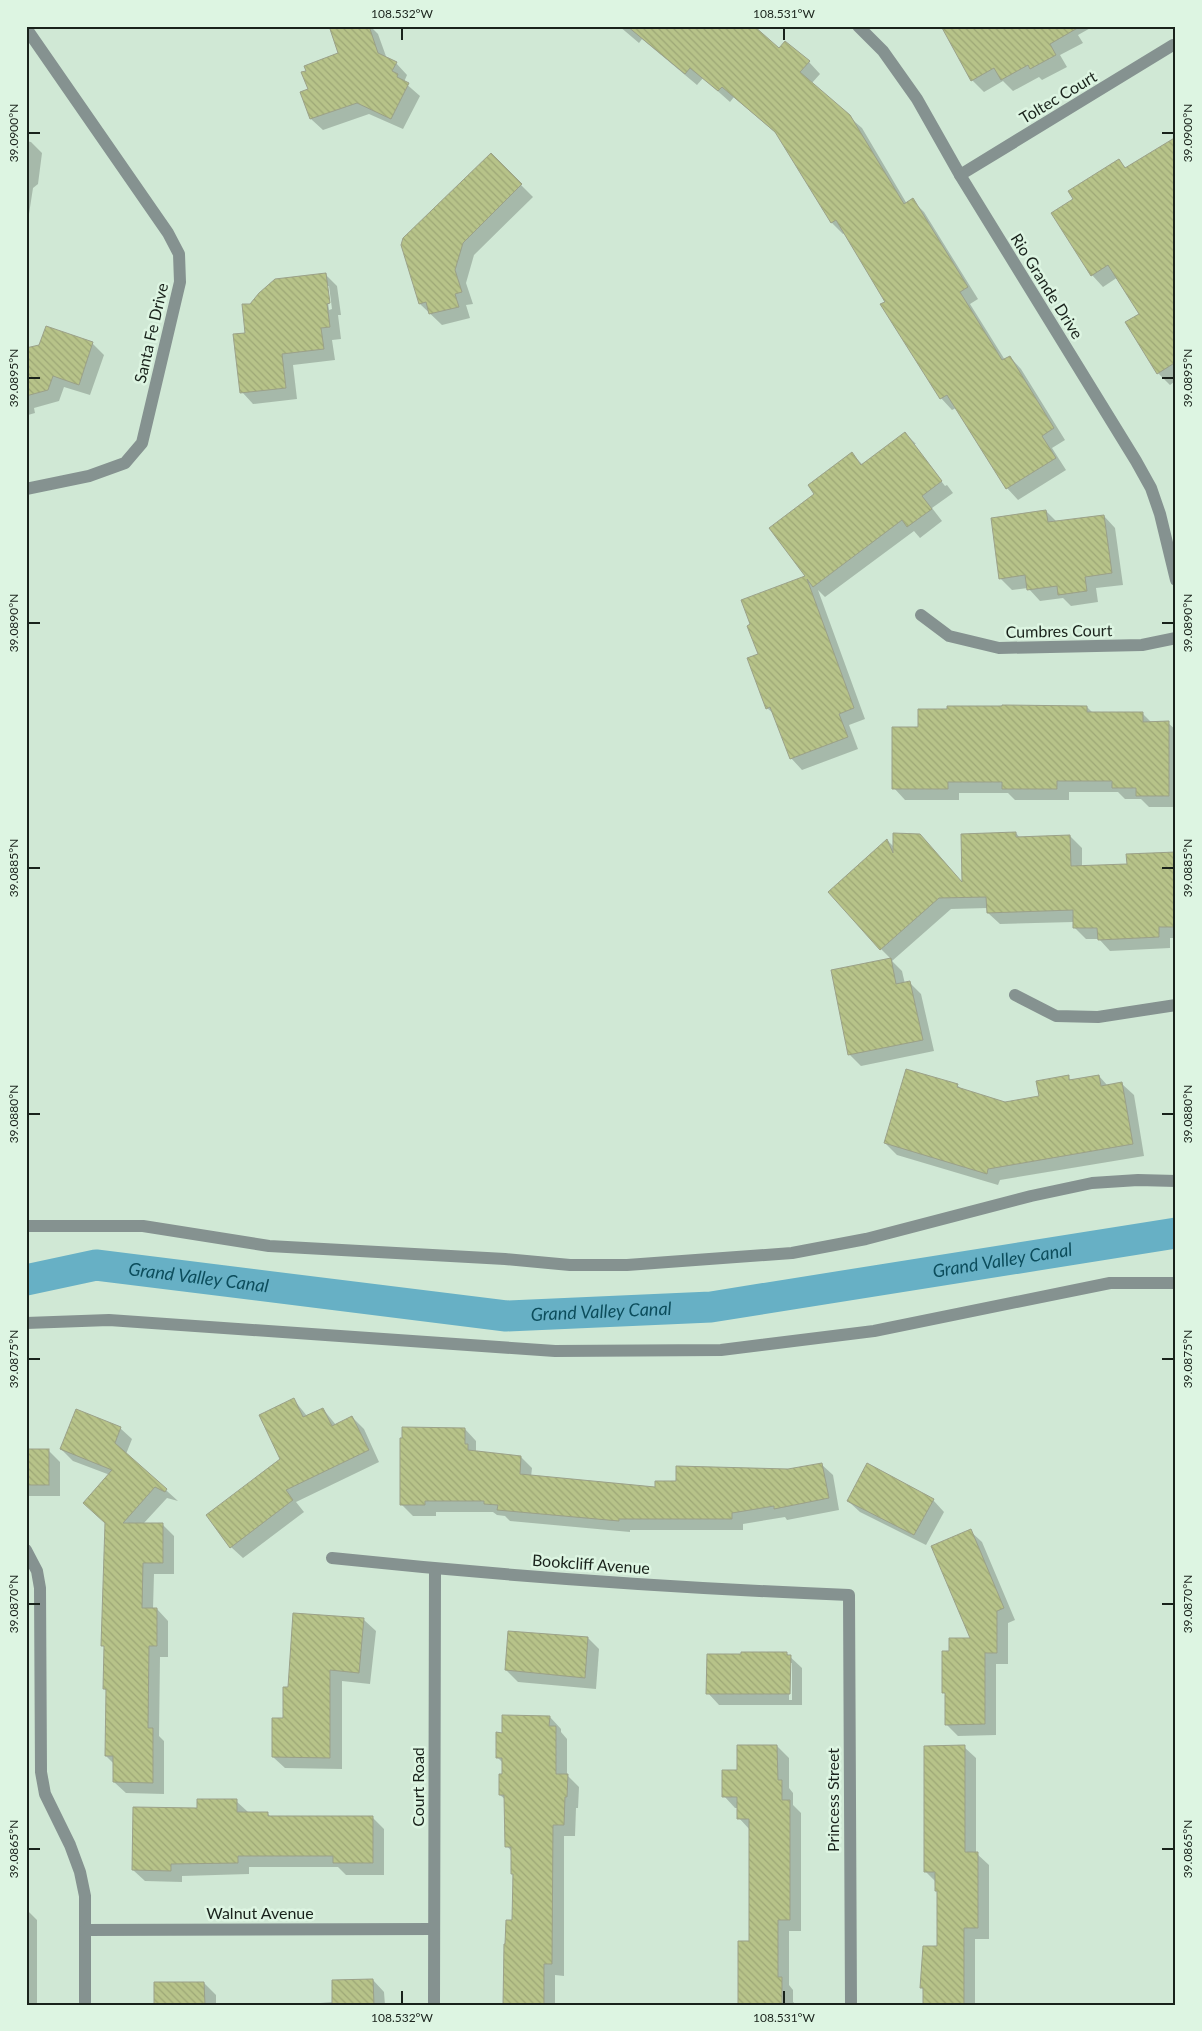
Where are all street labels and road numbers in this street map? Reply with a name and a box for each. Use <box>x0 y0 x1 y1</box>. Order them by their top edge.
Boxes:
street label: Toltec Court <box>1016 66 1100 127</box>
street label: Rio Grande Drive <box>1007 230 1087 342</box>
street label: Santa Fe Drive <box>130 281 171 385</box>
street label: Cumbres Court <box>1006 620 1113 641</box>
street label: Bookcliff Avenue <box>531 1550 651 1577</box>
street label: Court Road <box>408 1747 427 1827</box>
street label: Princess Street <box>823 1748 842 1852</box>
street label: Walnut Avenue <box>206 1903 314 1922</box>

